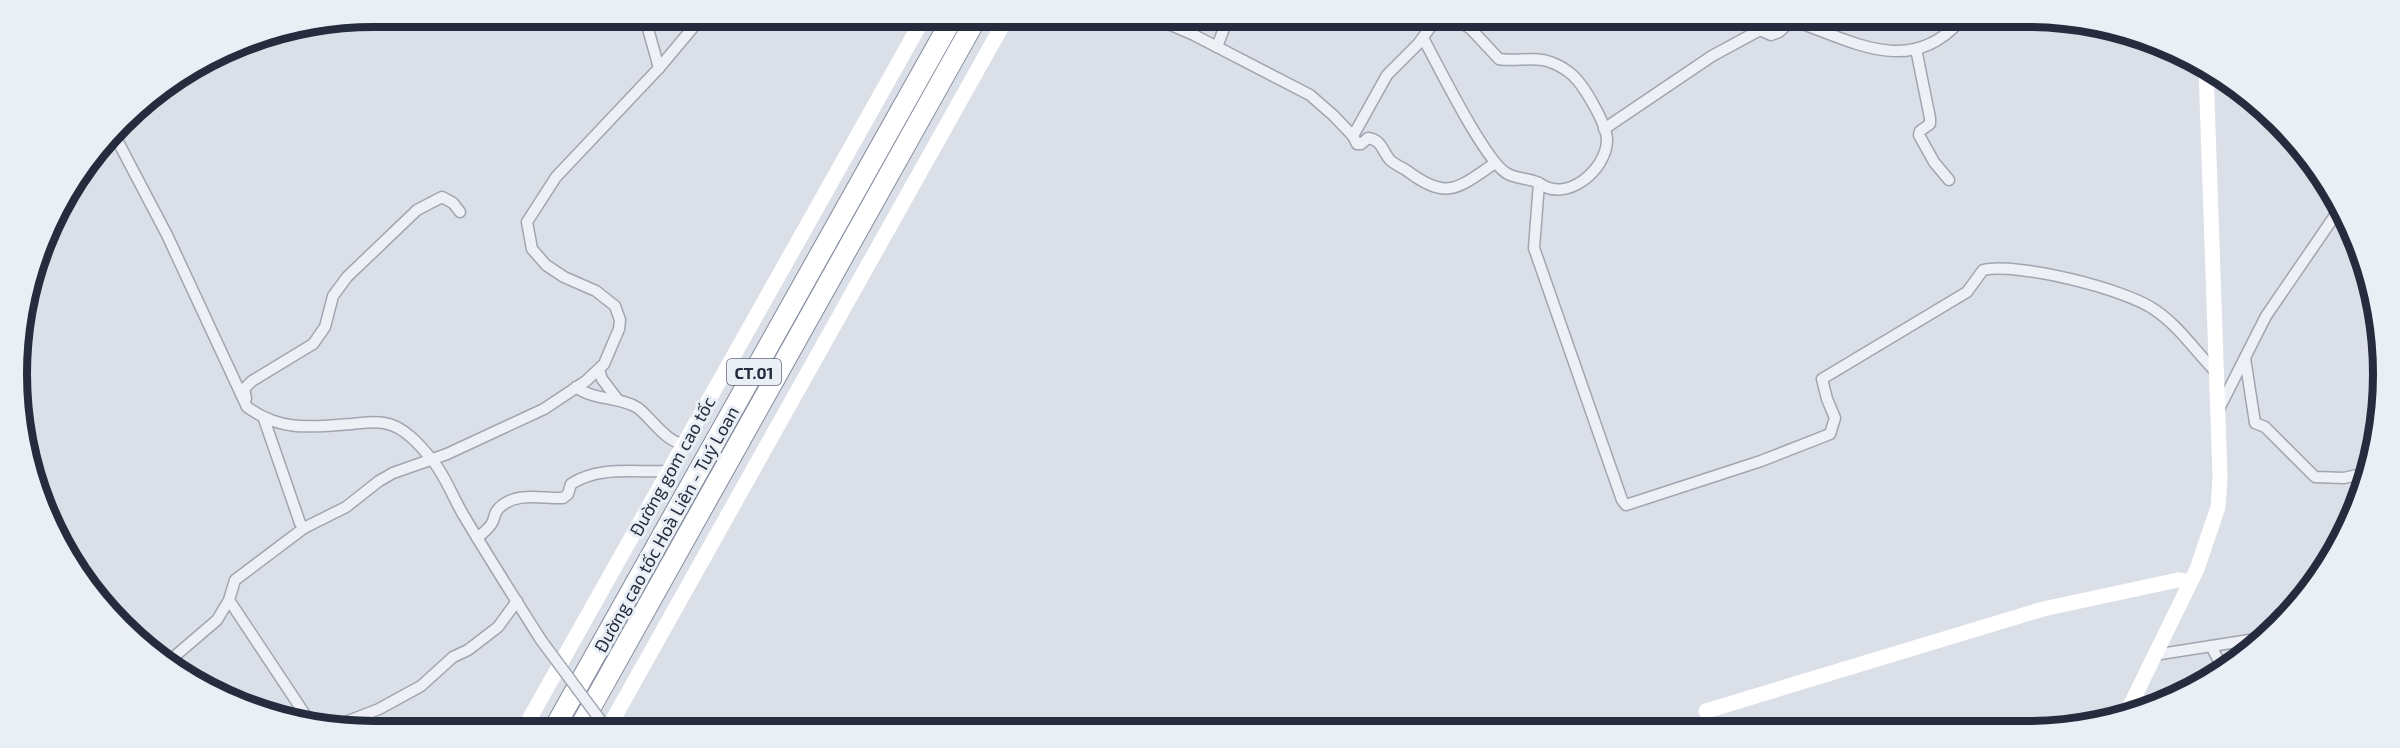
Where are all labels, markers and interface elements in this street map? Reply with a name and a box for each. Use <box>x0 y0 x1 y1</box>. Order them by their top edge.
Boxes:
road number: CT.01 <box>727 359 781 385</box>
street label: Đường gom cao tốc <box>625 392 720 540</box>
street label: Đường cao tốc Hoà Liên - Tuý Loan <box>589 402 743 656</box>

